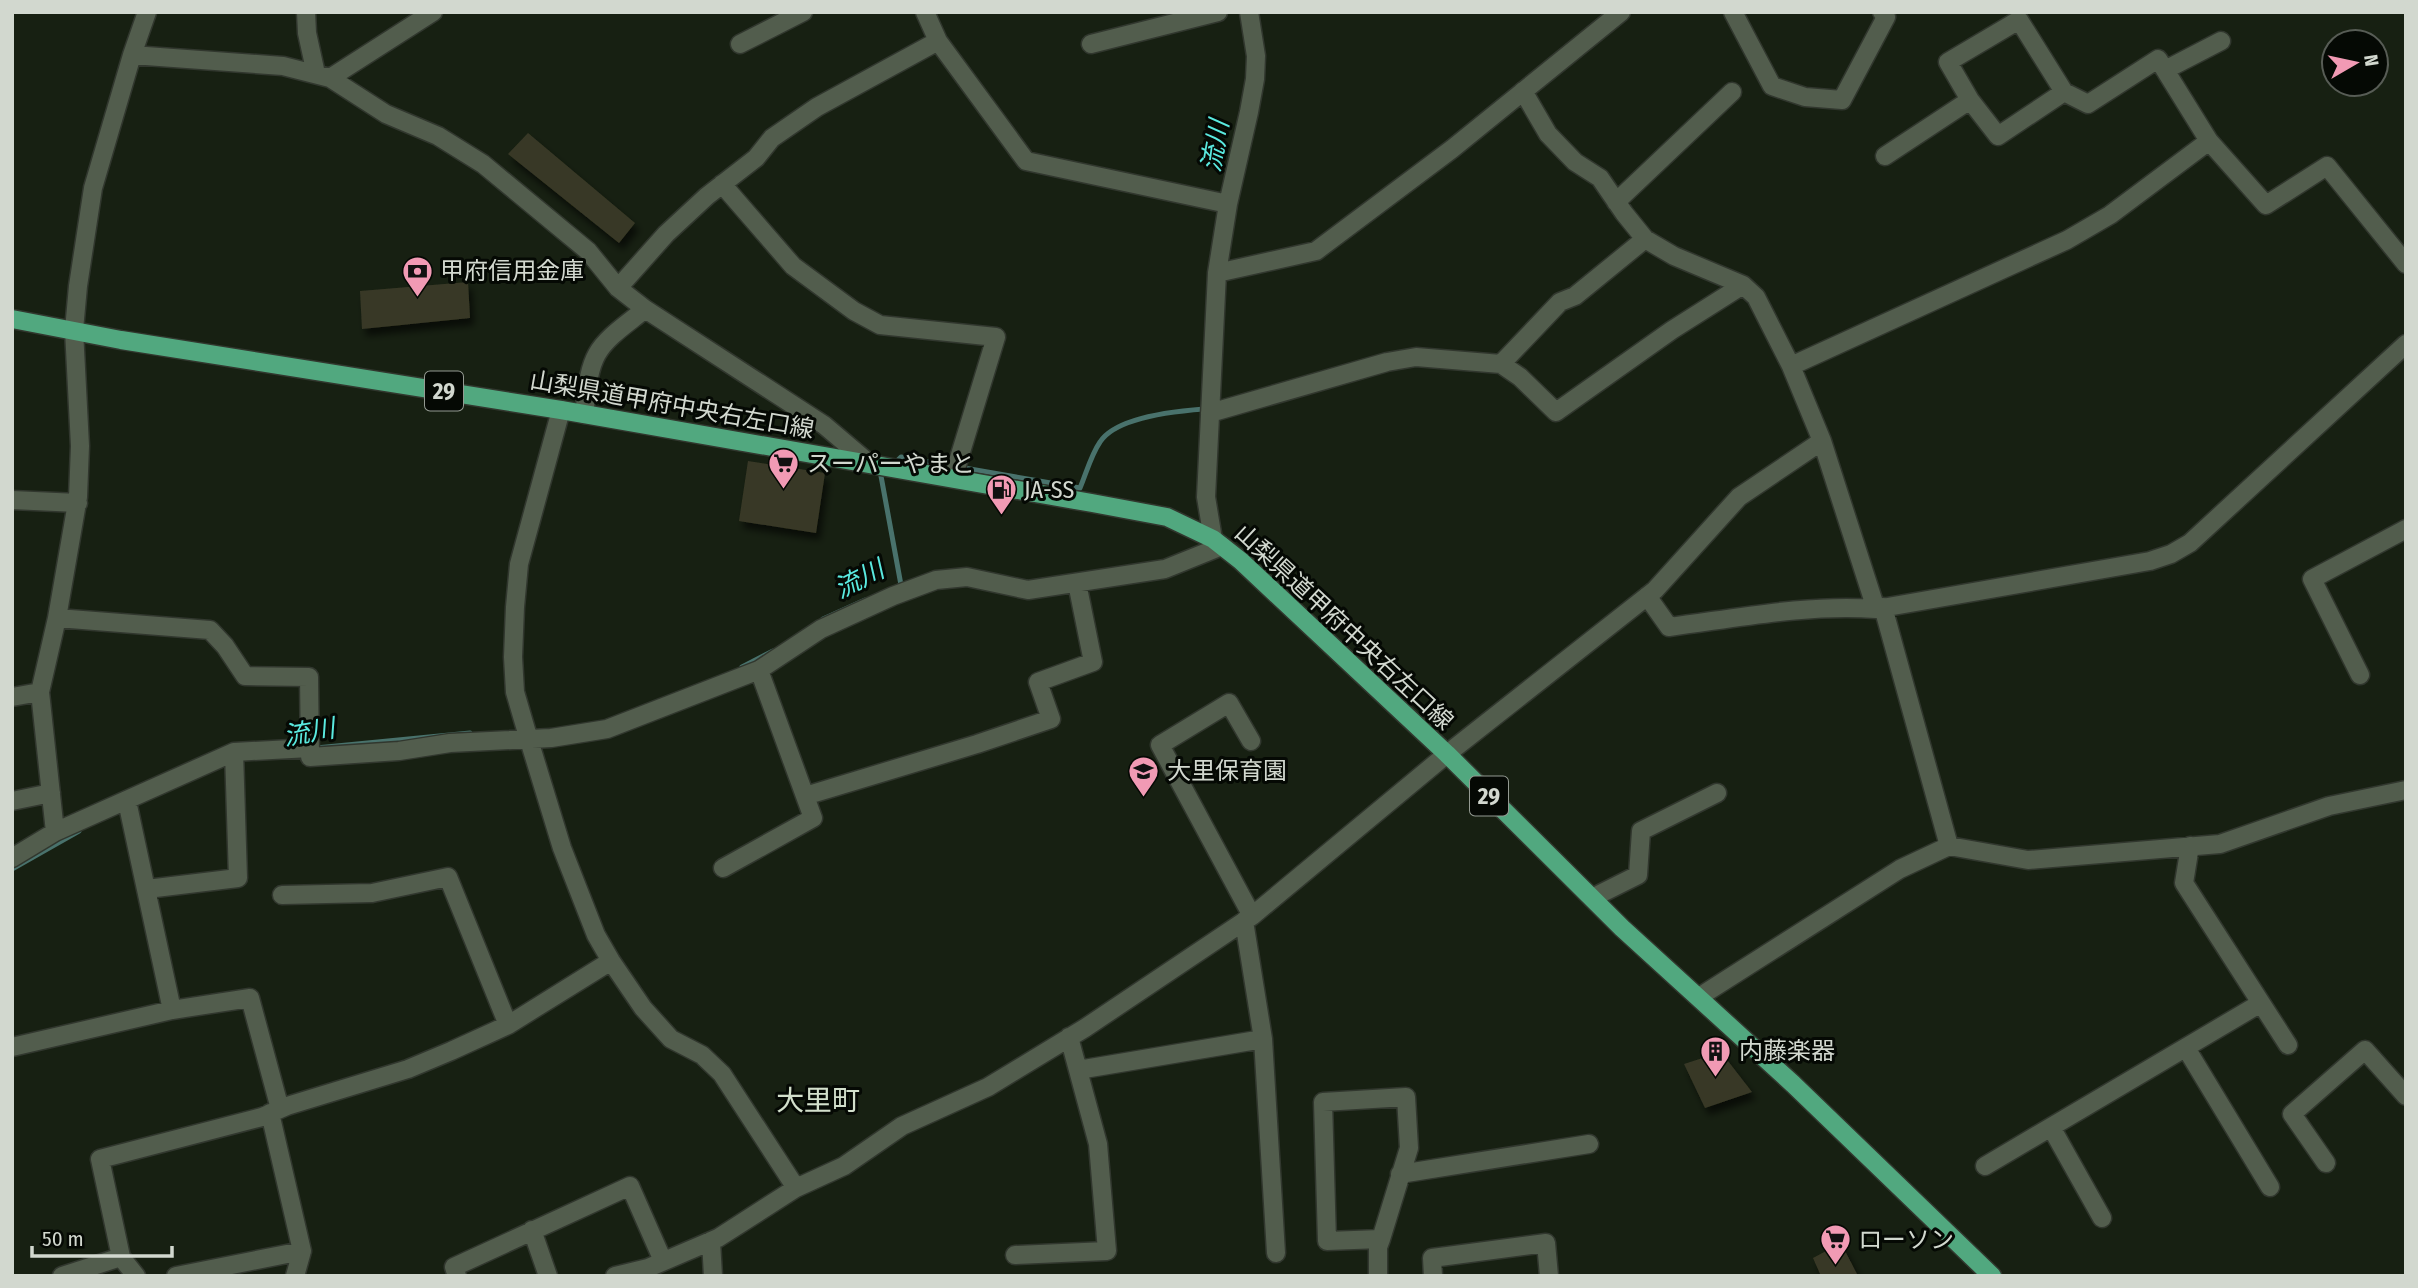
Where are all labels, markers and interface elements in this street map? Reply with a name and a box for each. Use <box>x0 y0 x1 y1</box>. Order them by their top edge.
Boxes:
north arrow <box>2320 28 2390 98</box>
text: N <box>2359 53 2384 68</box>
water label: 流川 <box>1196 115 1236 174</box>
bank icon: 甲府信用金庫 <box>400 254 434 298</box>
place label: 甲府信用金庫 <box>440 257 584 285</box>
street label: 山梨県道甲府中央右左口線 <box>528 366 816 444</box>
road number: 29 <box>425 372 463 410</box>
supermarket icon: スーパーやまと <box>767 447 801 491</box>
place label: スーパーやまと <box>807 450 975 478</box>
fuel station icon: JA-SS <box>984 473 1018 517</box>
place label: JA-SS <box>1024 476 1074 504</box>
street label: 山梨県道甲府中央右左口線 <box>1229 519 1459 735</box>
water label: 流川 <box>829 552 892 605</box>
water label: 流川 <box>281 712 340 752</box>
school or university icon: 大里保育園 <box>1127 754 1161 798</box>
place label: 大里保育園 <box>1167 757 1287 785</box>
road number: 29 <box>1470 776 1508 816</box>
building icon: 内藤楽器 <box>1699 1034 1733 1078</box>
place label: 内藤楽器 <box>1739 1037 1835 1065</box>
district label: 大里町 <box>776 1084 860 1117</box>
scale bar <box>32 1214 172 1258</box>
supermarket icon: ローソン <box>1818 1223 1852 1267</box>
text: 50 m <box>42 1226 84 1252</box>
place label: ローソン <box>1858 1226 1954 1254</box>

